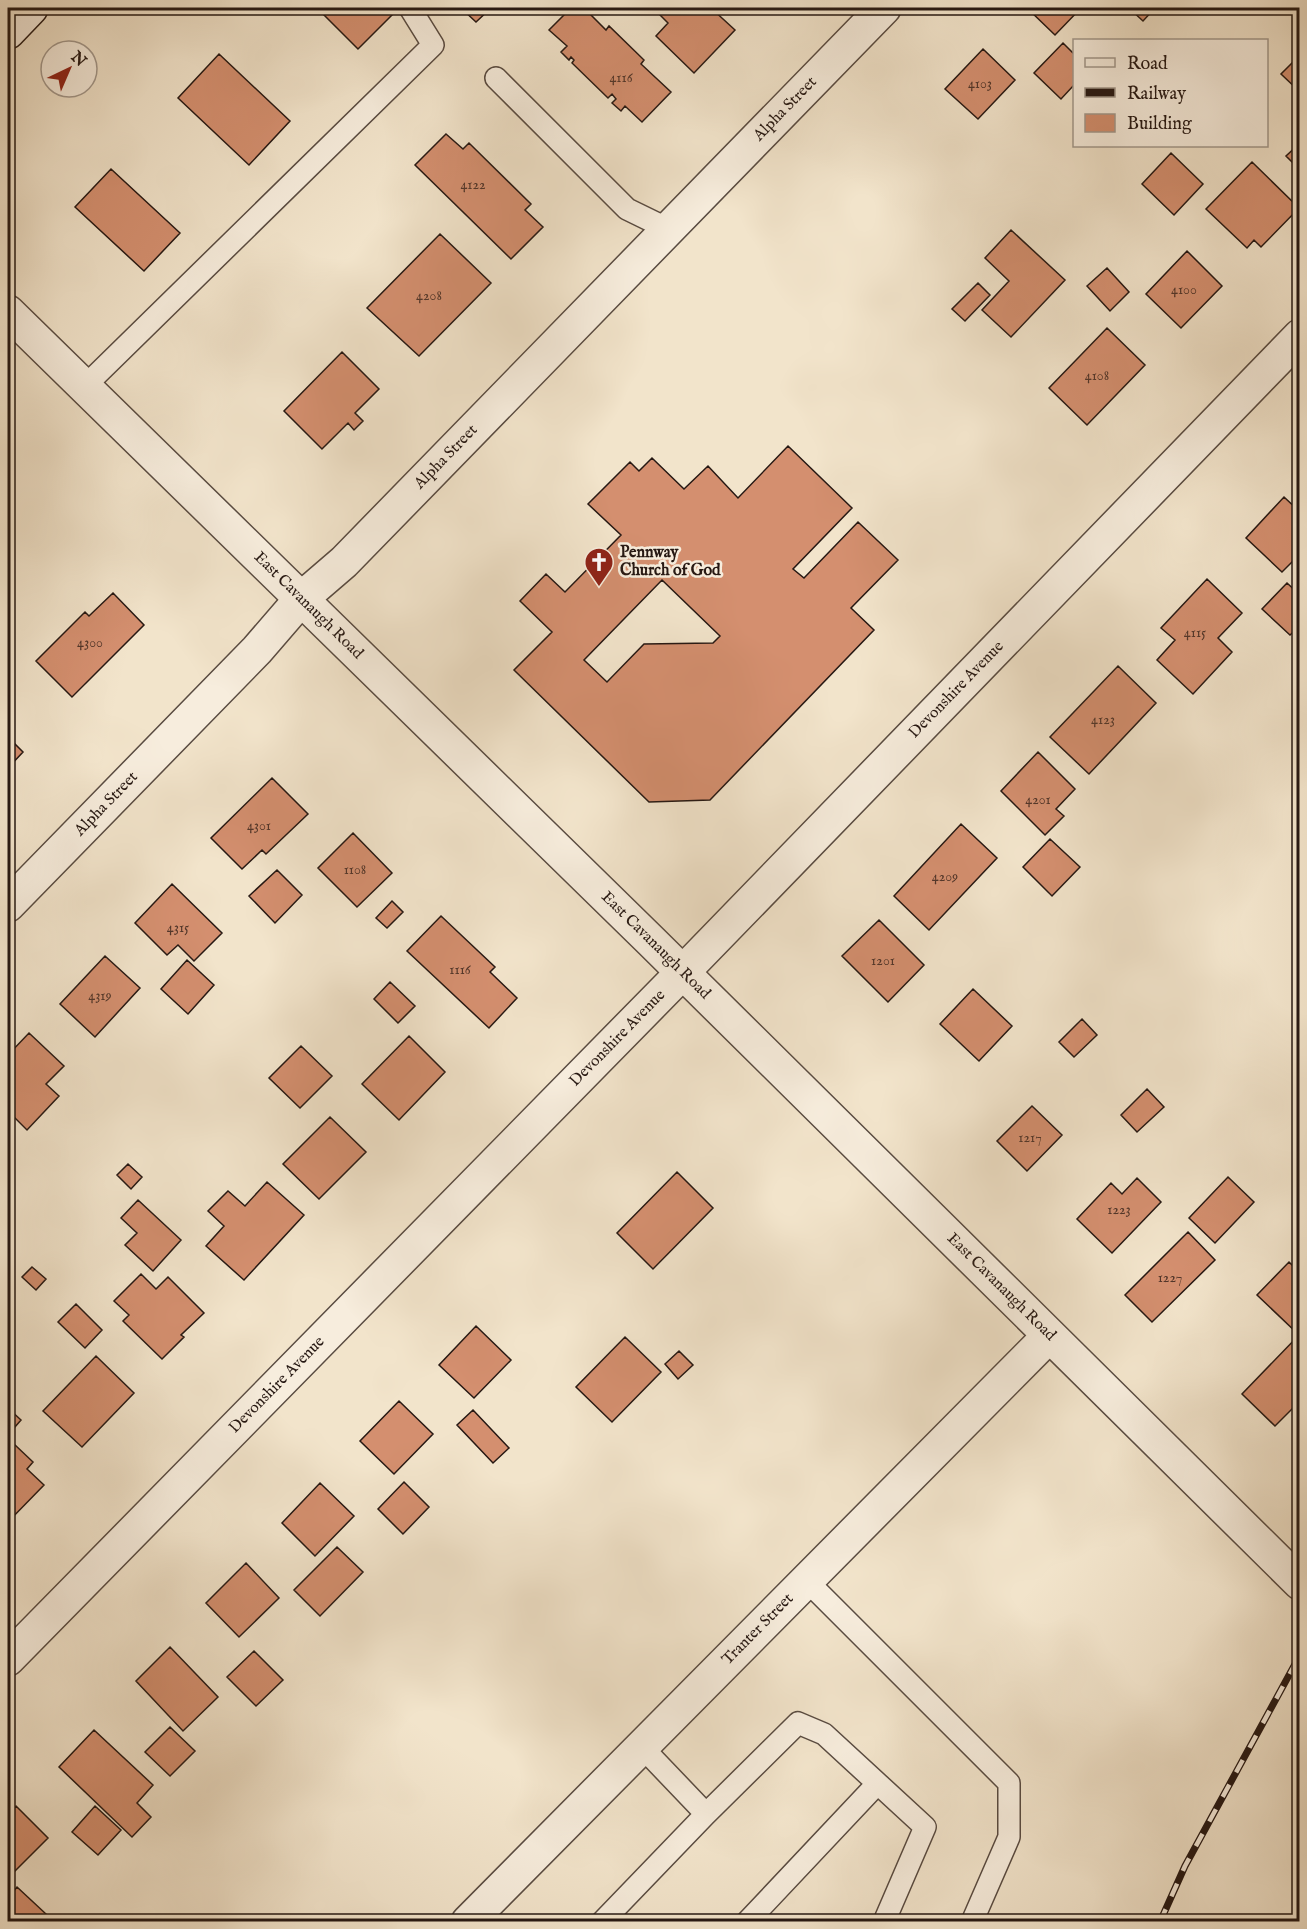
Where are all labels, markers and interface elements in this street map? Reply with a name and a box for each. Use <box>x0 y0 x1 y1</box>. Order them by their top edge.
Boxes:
north arrow <box>39 39 99 99</box>
legend <box>1073 39 1268 147</box>
text: N <box>65 47 90 72</box>
text: Road <box>1127 53 1168 76</box>
house number: 4116 <box>609 69 634 87</box>
street label: Alpha Street <box>749 72 822 146</box>
house number: 4103 <box>968 75 992 93</box>
text: Railway <box>1127 83 1186 106</box>
text: Building <box>1127 113 1192 136</box>
house number: 4122 <box>460 176 486 194</box>
house number: 4100 <box>1171 281 1197 299</box>
house number: 4208 <box>416 287 442 305</box>
house number: 4108 <box>1085 367 1109 385</box>
street label: Alpha Street <box>410 420 483 494</box>
place label: Pennway Church of God <box>620 543 721 581</box>
church icon: Pennway Church of God <box>583 546 615 588</box>
street label: East Cavanaugh Road <box>249 548 368 664</box>
house number: 4115 <box>1184 624 1206 642</box>
house number: 4300 <box>77 634 103 652</box>
street label: Devonshire Avenue <box>905 637 1008 743</box>
house number: 4123 <box>1091 711 1115 729</box>
street label: Alpha Street <box>70 767 143 841</box>
house number: 4201 <box>1025 791 1051 809</box>
house number: 4301 <box>247 817 271 835</box>
house number: 1108 <box>344 861 366 879</box>
house number: 4209 <box>932 868 958 886</box>
street label: East Cavanaugh Road <box>597 888 715 1004</box>
house number: 4315 <box>167 919 189 937</box>
house number: 1201 <box>871 952 895 970</box>
house number: 1116 <box>449 961 472 979</box>
street label: Devonshire Avenue <box>566 986 670 1091</box>
house number: 4319 <box>88 987 112 1005</box>
house number: 1217 <box>1018 1129 1042 1147</box>
house number: 1223 <box>1107 1201 1131 1219</box>
street label: East Cavanaugh Road <box>942 1229 1060 1346</box>
house number: 1227 <box>1158 1269 1182 1287</box>
street label: Devonshire Avenue <box>225 1332 329 1438</box>
street label: Tranter Street <box>718 1589 799 1670</box>

